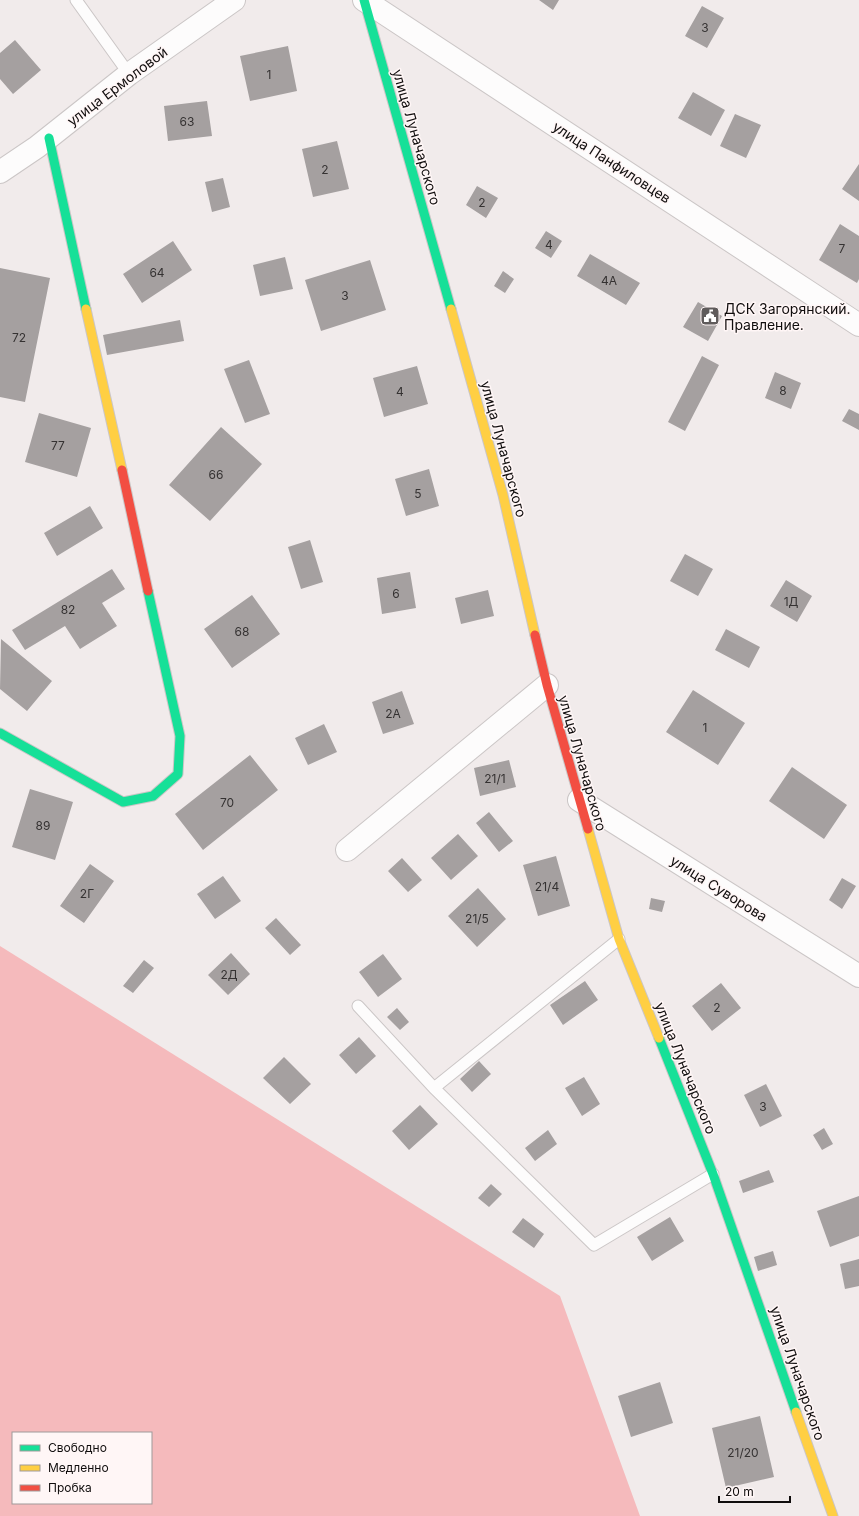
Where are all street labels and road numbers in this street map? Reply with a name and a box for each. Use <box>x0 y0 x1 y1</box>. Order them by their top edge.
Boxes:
street label: улица Ермоловой <box>64 43 170 129</box>
street label: улица Луначарского <box>389 67 445 207</box>
street label: улица Панфиловцев <box>550 118 674 206</box>
street label: улица Луначарского <box>478 379 530 519</box>
street label: улица Луначарского <box>555 693 611 833</box>
street label: улица Суворова <box>667 851 771 925</box>
street label: улица Луначарского <box>652 1000 720 1136</box>
street label: улица Луначарского <box>767 1304 829 1442</box>

